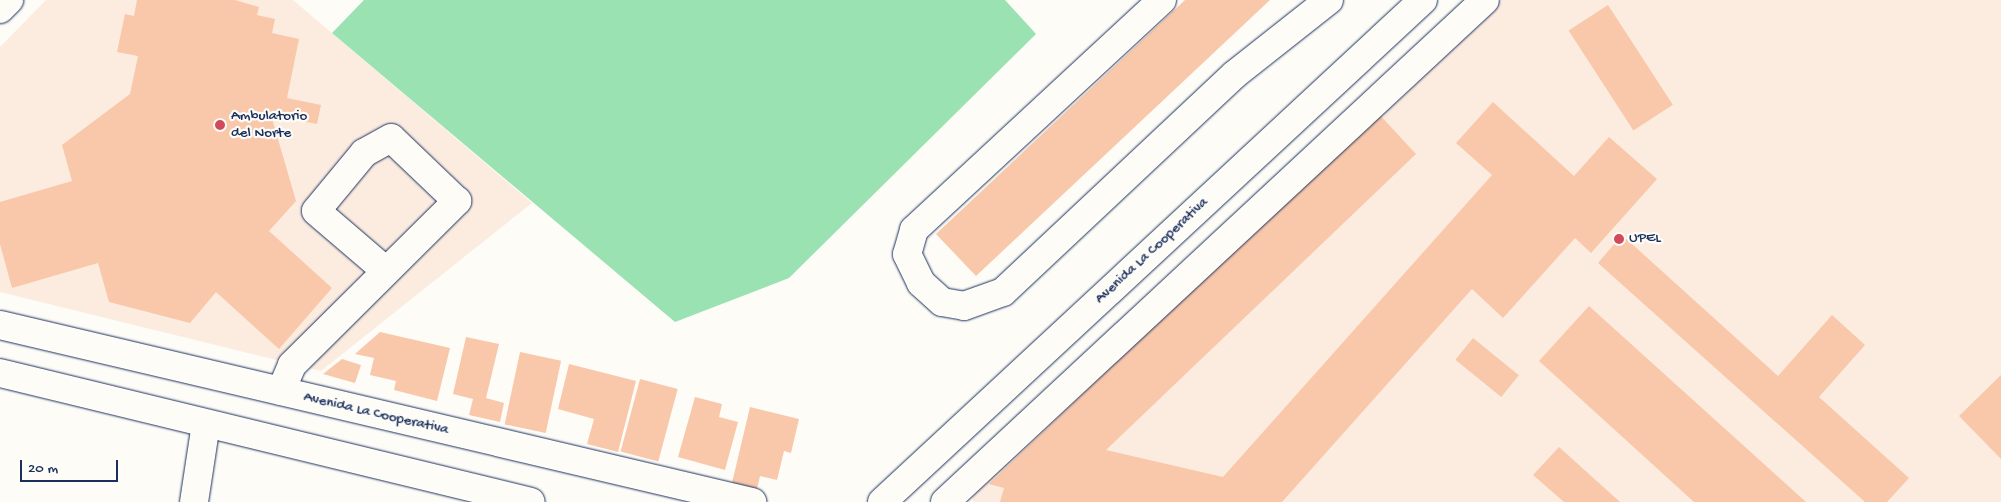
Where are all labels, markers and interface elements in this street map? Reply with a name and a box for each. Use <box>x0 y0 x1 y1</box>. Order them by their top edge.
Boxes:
place label: Ambulatorio del Norte <box>231 107 307 142</box>
marker: Ambulatorio del Norte <box>213 118 227 132</box>
street label: Avenida La Cooperativa <box>1092 194 1212 308</box>
place label: UPEL <box>1629 230 1661 248</box>
marker: UPEL <box>1613 233 1625 245</box>
street label: Avenida La Cooperativa <box>302 389 450 439</box>
scale bar <box>22 450 120 482</box>
text: 20 m <box>28 460 58 478</box>

